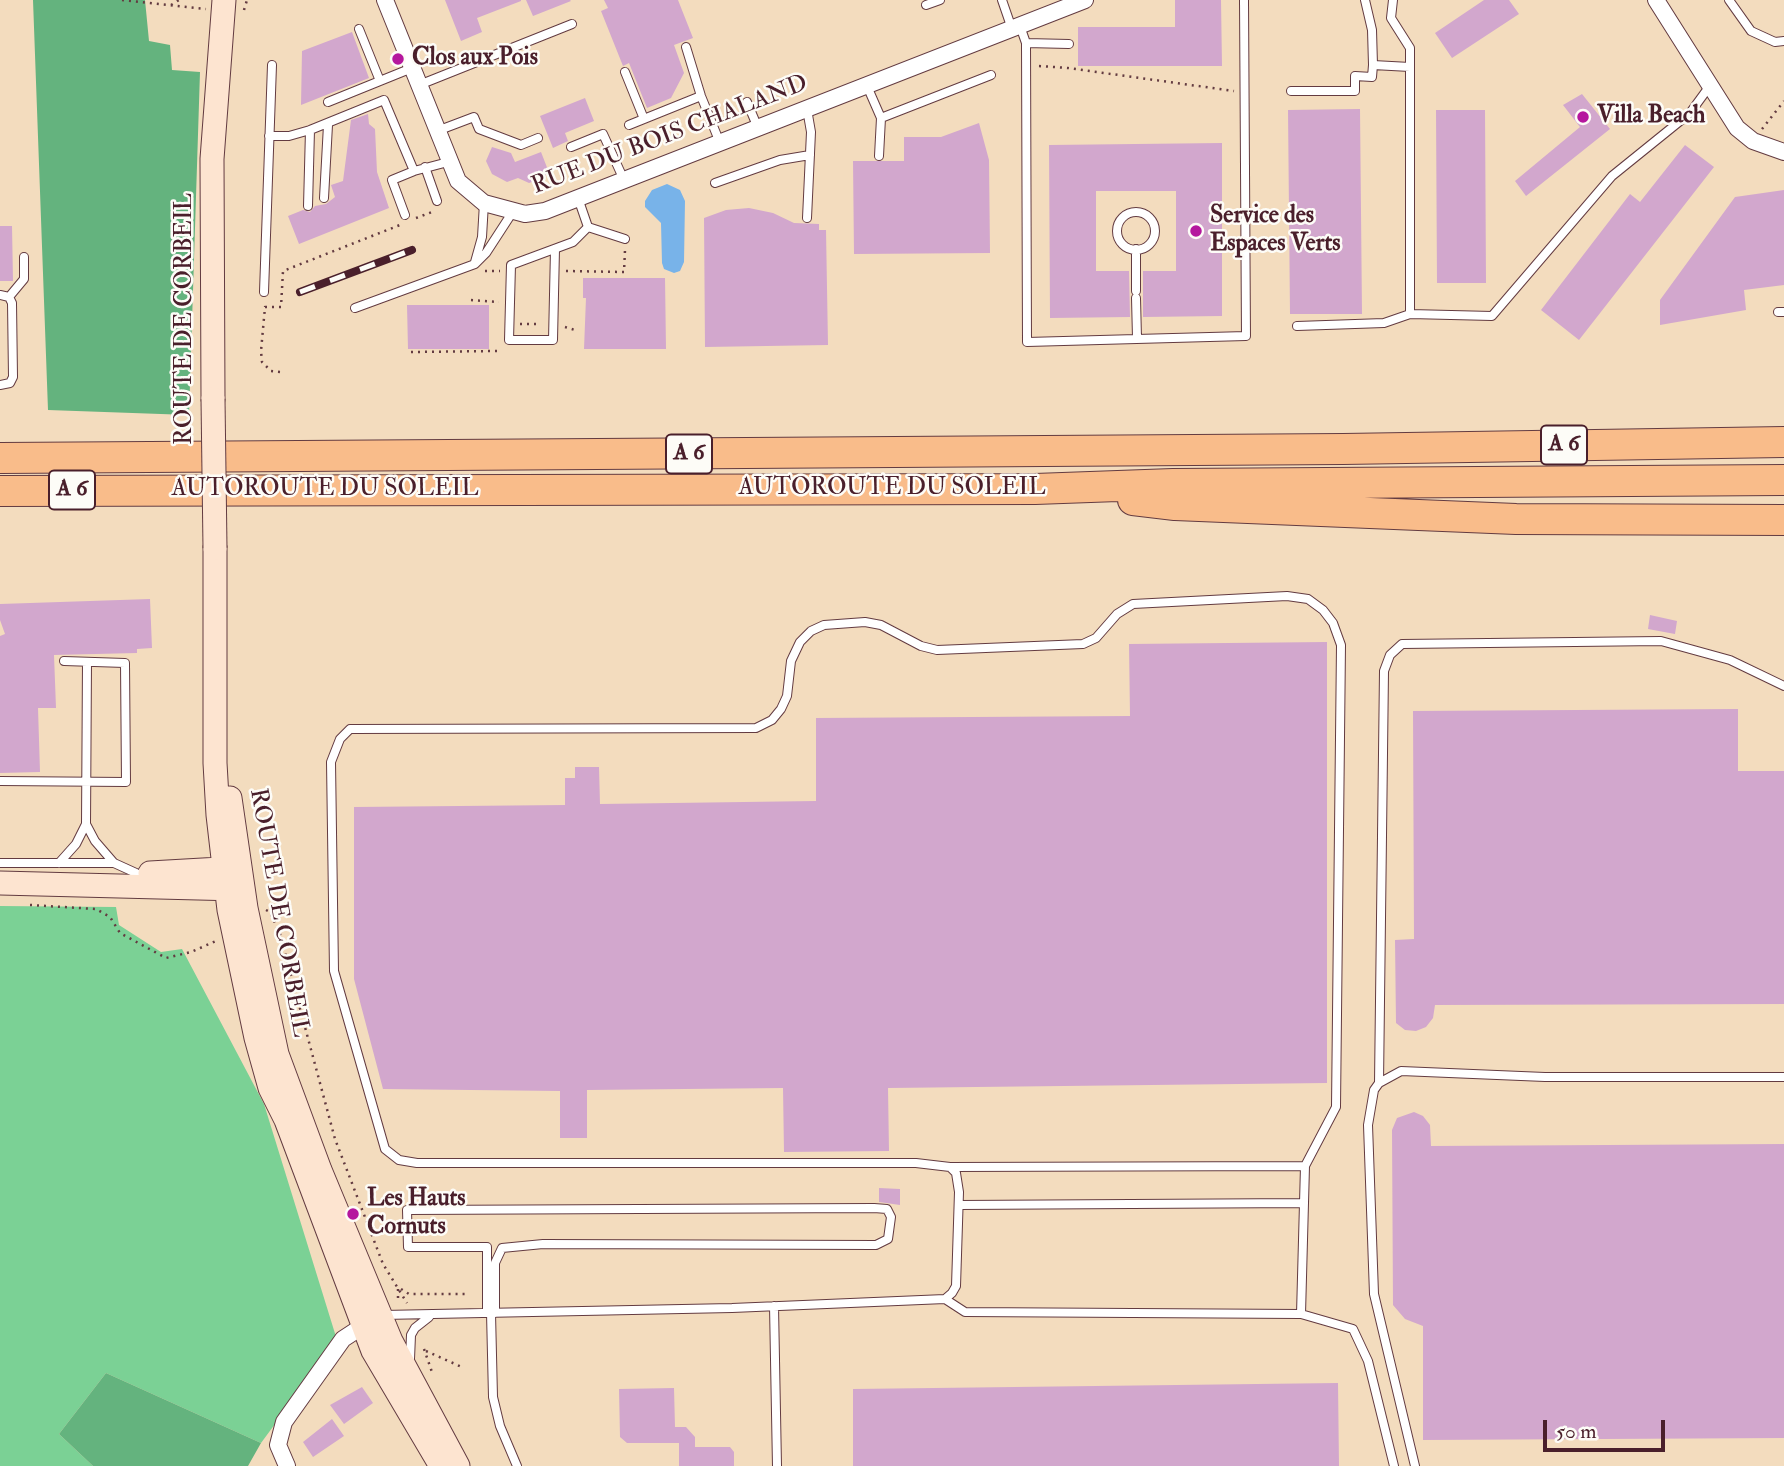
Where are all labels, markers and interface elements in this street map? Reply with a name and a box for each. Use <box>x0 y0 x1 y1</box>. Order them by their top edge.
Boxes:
place label: Clos aux Pois <box>412 45 538 73</box>
marker: Clos aux Pois <box>390 51 406 67</box>
street label: RUE DU BOIS CHALAND <box>528 70 812 202</box>
place label: Villa Beach <box>1597 103 1705 131</box>
marker: Villa Beach <box>1575 109 1591 125</box>
street label: ROUTE DE CORBEIL <box>172 193 200 445</box>
place label: Service des Espaces Verts <box>1210 203 1340 259</box>
marker: Service des Espaces Verts <box>1188 223 1204 239</box>
road number: A 6 <box>1541 426 1587 464</box>
road number: A 6 <box>666 435 712 474</box>
road number: A 6 <box>49 470 95 510</box>
street label: AUTOROUTE DU SOLEIL <box>738 475 1046 503</box>
street label: AUTOROUTE DU SOLEIL <box>171 476 479 504</box>
street label: ROUTE DE CORBEIL <box>242 786 314 1040</box>
place label: Les Hauts Cornuts <box>367 1186 466 1242</box>
marker: Les Hauts Cornuts <box>345 1206 361 1222</box>
scale bar <box>1546 1406 1668 1450</box>
text: 50 m <box>1556 1418 1597 1445</box>

